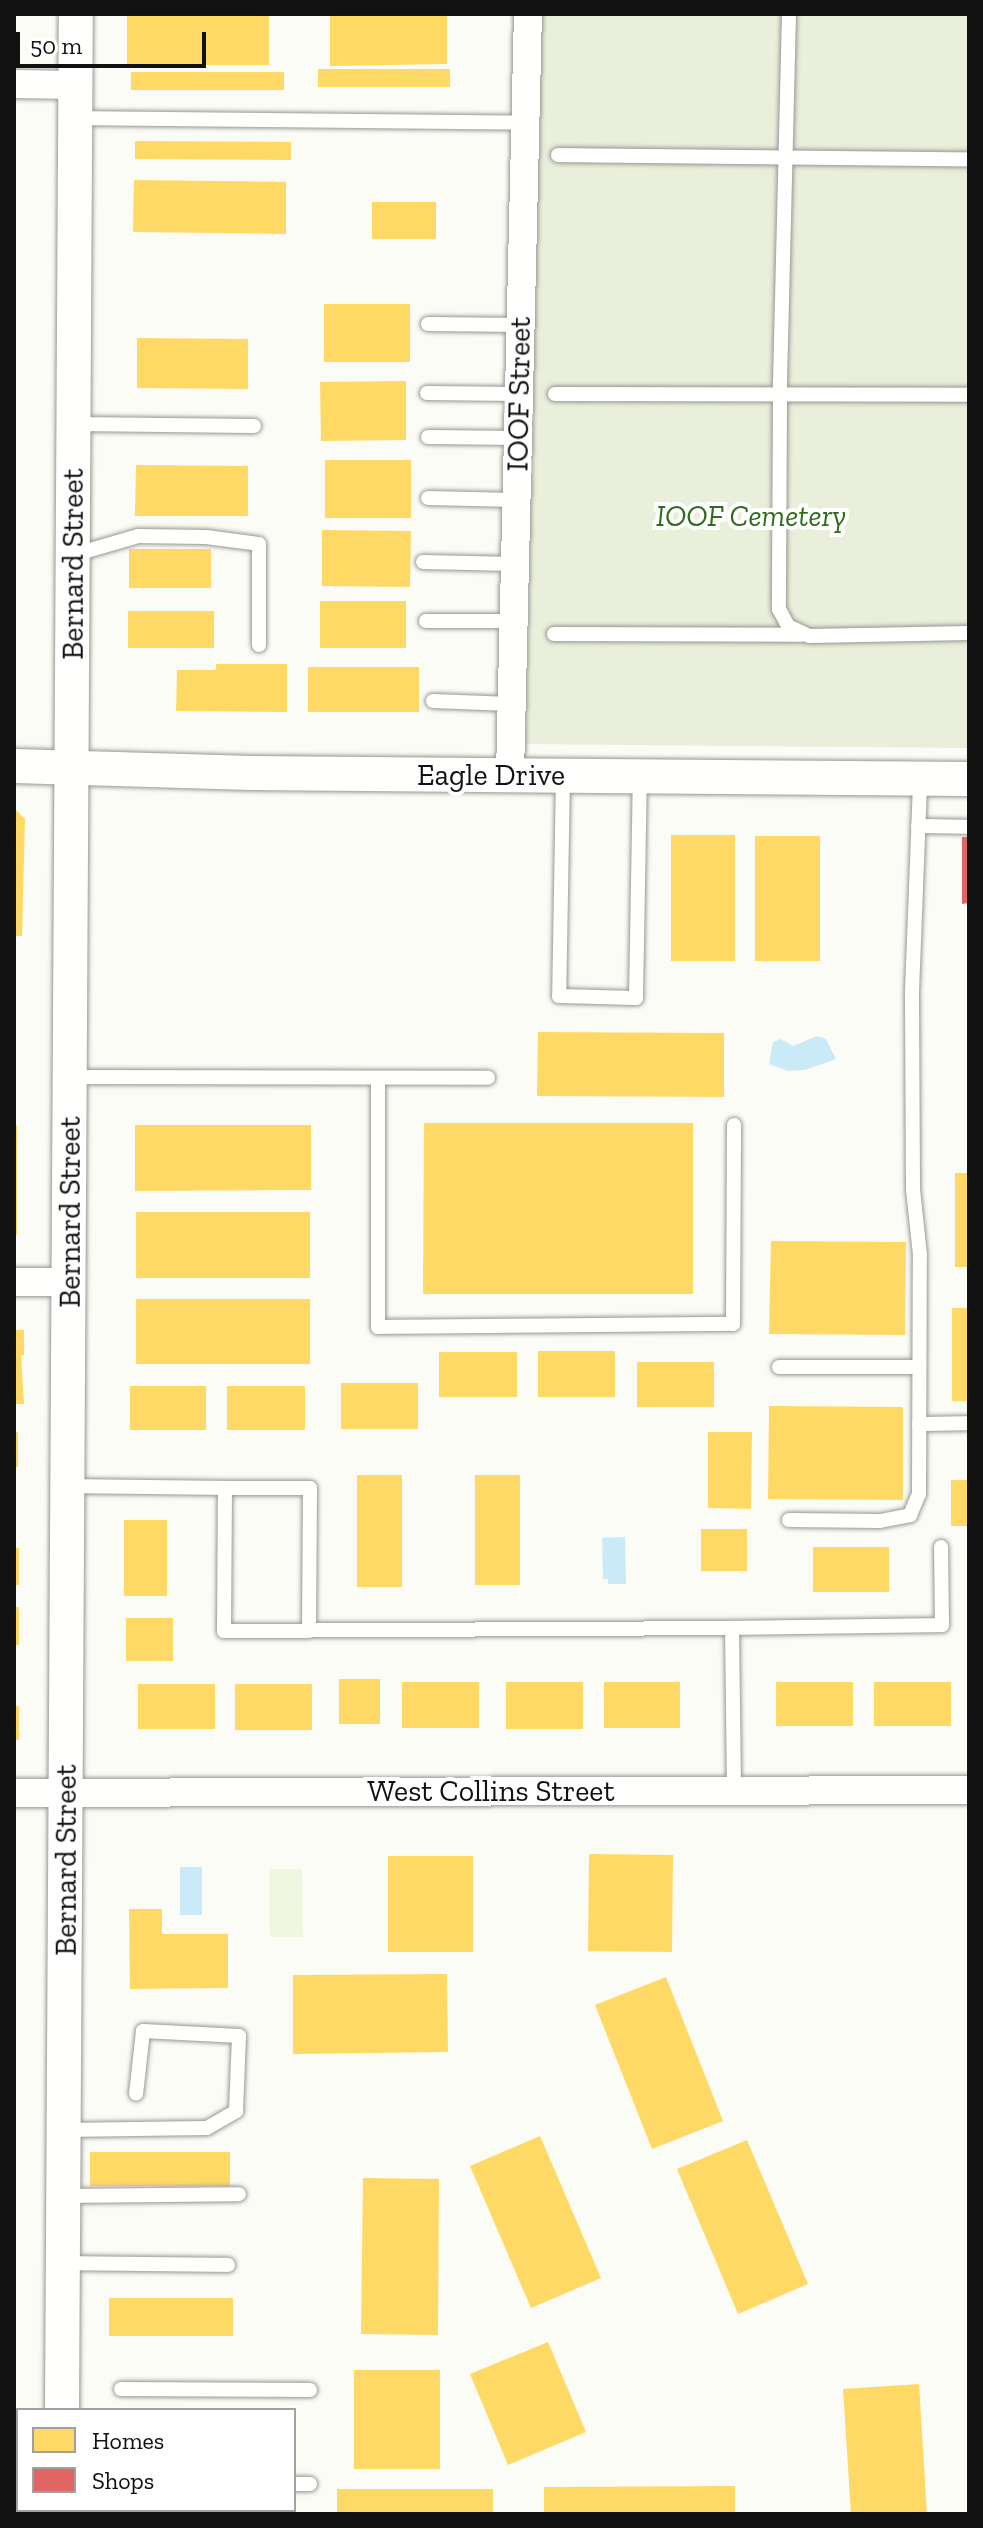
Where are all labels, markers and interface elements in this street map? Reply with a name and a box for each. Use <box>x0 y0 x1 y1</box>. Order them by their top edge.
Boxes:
scale bar <box>20 16 210 66</box>
text: 50 m <box>30 31 82 60</box>
street label: IOOF Street <box>500 316 538 472</box>
street label: Bernard Street <box>55 468 91 660</box>
park label: IOOF Cemetery <box>656 498 846 534</box>
street label: Eagle Drive <box>417 757 565 793</box>
street label: Bernard Street <box>52 1116 88 1308</box>
street label: Bernard Street <box>48 1764 84 1956</box>
street label: West Collins Street <box>367 1773 615 1809</box>
legend <box>16 2408 296 2512</box>
text: Homes <box>92 2426 164 2455</box>
text: Shops <box>92 2466 154 2495</box>

